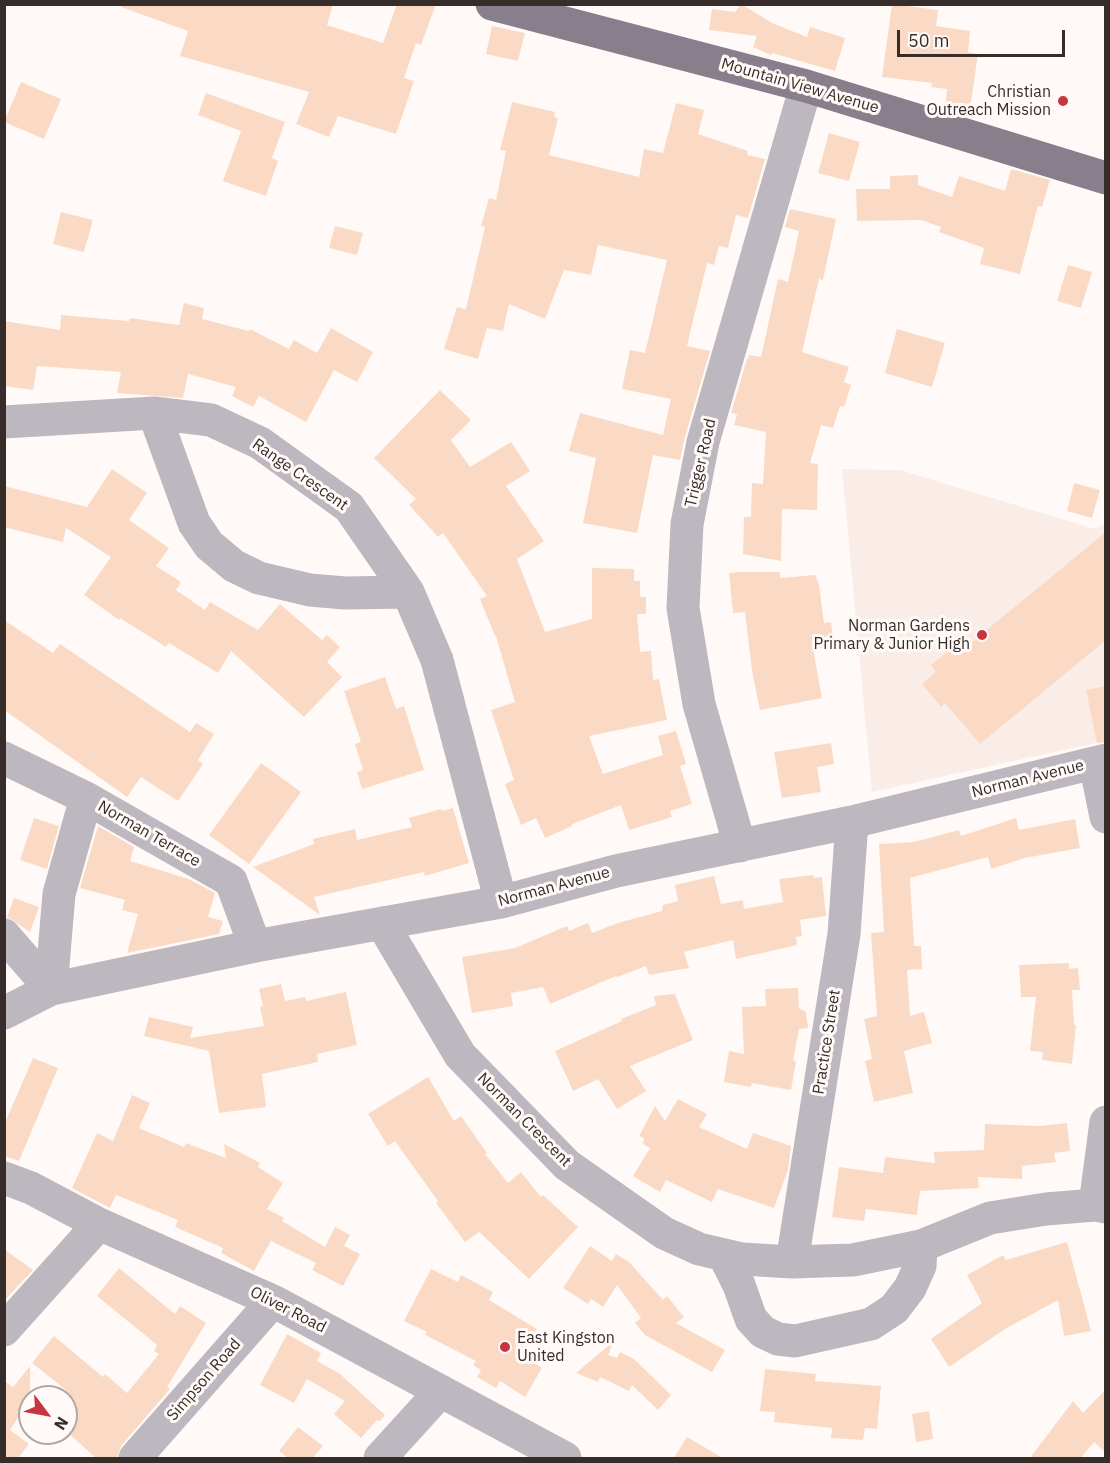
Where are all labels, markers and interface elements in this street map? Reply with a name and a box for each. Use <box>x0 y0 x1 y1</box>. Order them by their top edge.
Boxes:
scale bar <box>900 18 1068 56</box>
text: 50 m <box>908 29 950 52</box>
street label: Mountain View Avenue <box>719 54 881 118</box>
place label: Christian Outreach Mission <box>926 82 1051 120</box>
marker: Christian Outreach Mission <box>1056 94 1070 108</box>
street label: Trigger Road <box>681 417 721 509</box>
street label: Range Crescent <box>248 435 352 515</box>
place label: Norman Gardens Primary & Junior High <box>814 616 970 654</box>
marker: Norman Gardens Primary & Junior High <box>975 628 989 642</box>
street label: Norman Avenue <box>970 756 1086 802</box>
street label: Norman Terrace <box>94 797 204 871</box>
street label: Norman Avenue <box>496 863 612 911</box>
street label: Practice Street <box>809 988 845 1096</box>
street label: Norman Crescent <box>473 1069 575 1171</box>
street label: Oliver Road <box>247 1283 329 1337</box>
place label: East Kingston United <box>517 1328 615 1366</box>
street label: Simpson Road <box>163 1335 245 1425</box>
marker: East Kingston United <box>498 1340 512 1354</box>
north arrow <box>18 1385 78 1445</box>
text: N <box>50 1413 73 1434</box>

